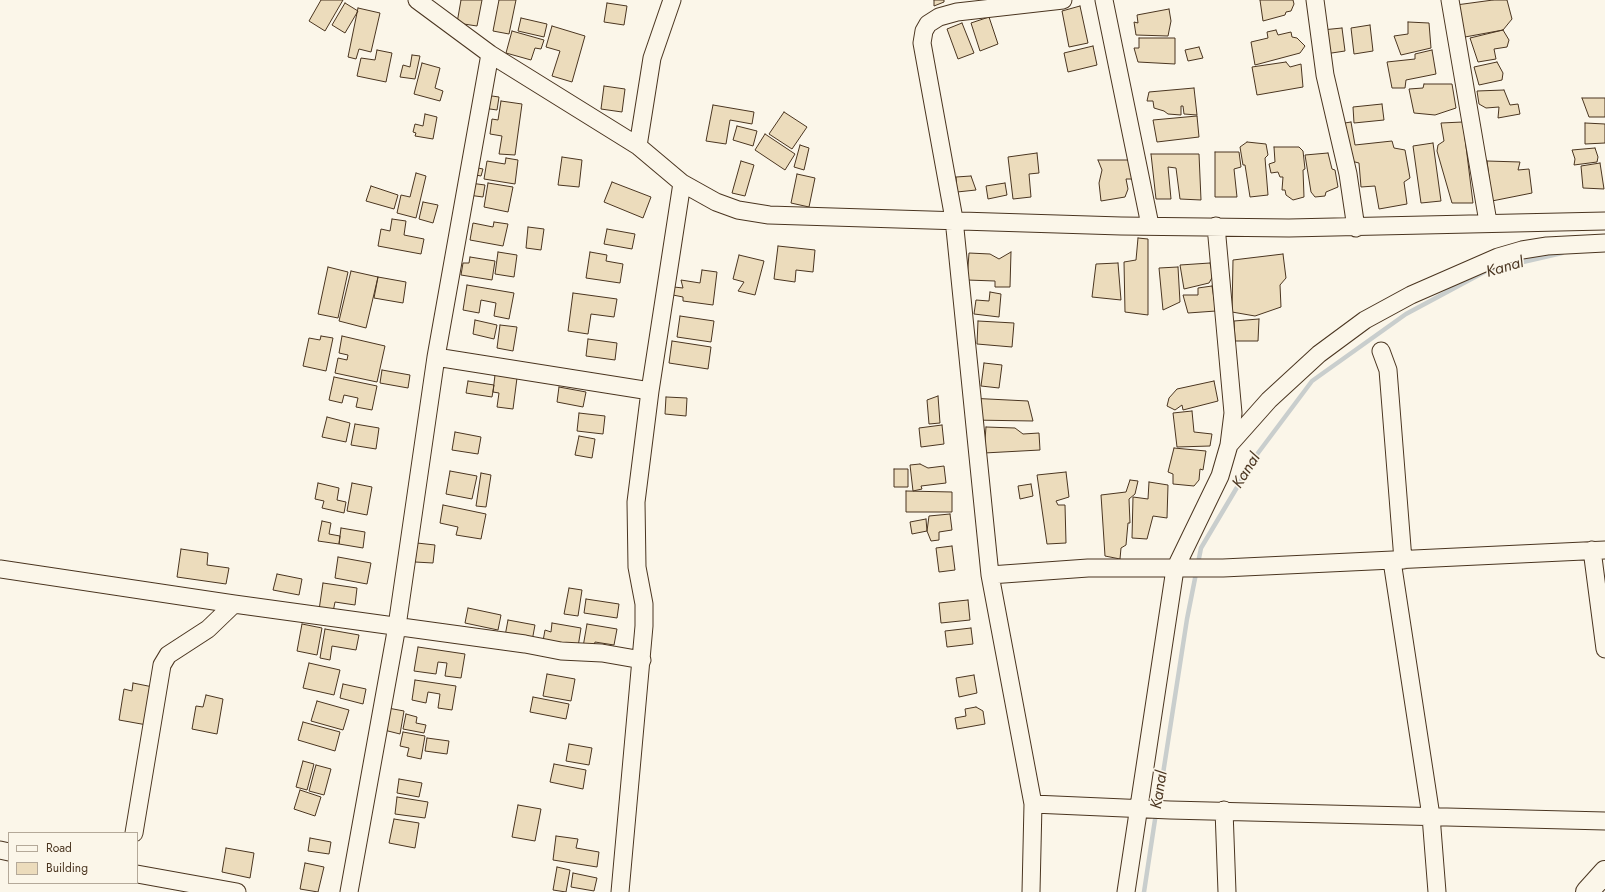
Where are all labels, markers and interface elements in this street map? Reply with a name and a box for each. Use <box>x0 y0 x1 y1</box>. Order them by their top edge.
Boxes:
water label: Kanal <box>1484 254 1526 282</box>
water label: Kanal <box>1229 450 1265 492</box>
water label: Kanal <box>1148 770 1172 810</box>
legend <box>8 832 138 884</box>
text: Road <box>46 839 72 857</box>
text: Building <box>46 859 88 877</box>

